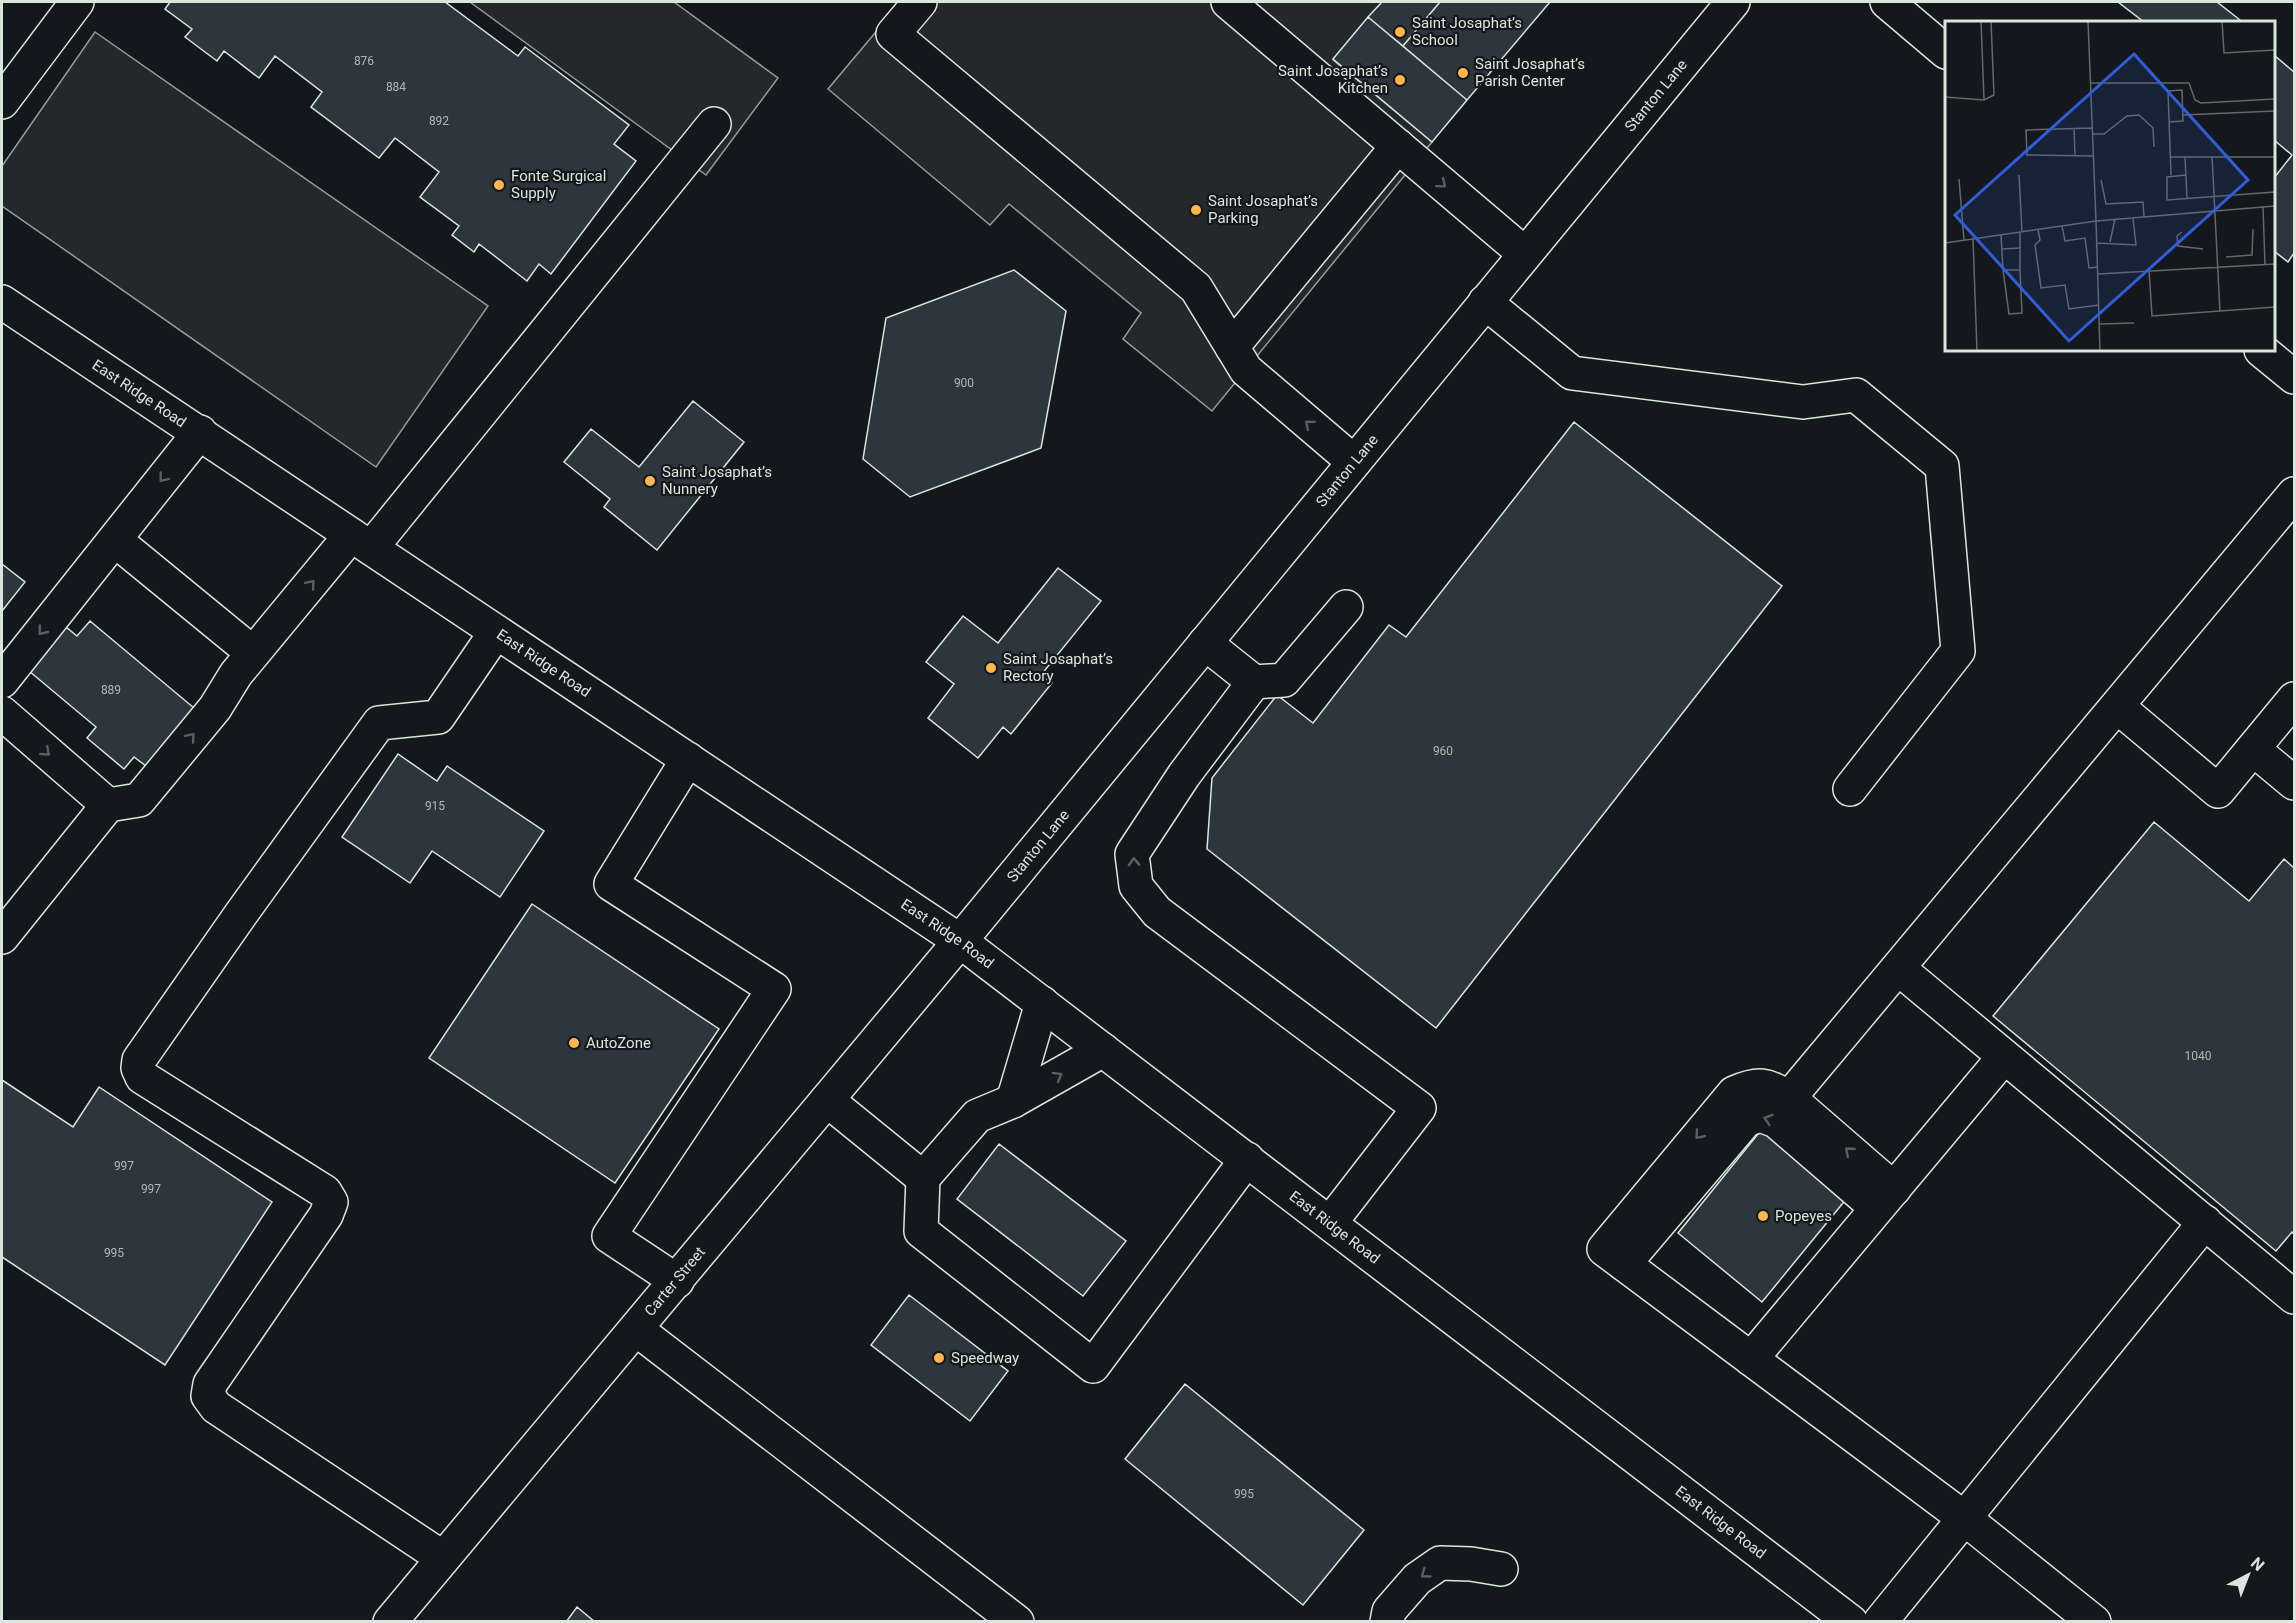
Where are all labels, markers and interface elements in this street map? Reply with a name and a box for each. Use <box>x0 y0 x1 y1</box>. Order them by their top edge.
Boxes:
place label: Saint Josaphat’s School <box>1412 14 1522 49</box>
inset map <box>1945 21 2275 351</box>
marker: Saint Josaphat’s School <box>1393 25 1407 39</box>
house number: 876 <box>354 54 374 68</box>
place label: Saint Josaphat’s Parish Center <box>1475 55 1585 90</box>
street label: Stanton Lane <box>1621 56 1691 135</box>
place label: Saint Josaphat’s Kitchen <box>1278 62 1388 97</box>
marker: Saint Josaphat’s Parish Center <box>1456 66 1470 80</box>
marker: Saint Josaphat’s Kitchen <box>1393 73 1407 87</box>
house number: 884 <box>386 80 406 94</box>
house number: 892 <box>429 114 449 128</box>
place label: Fonte Surgical Supply <box>511 167 606 202</box>
one-way arrow <box>1435 177 1446 188</box>
marker: Fonte Surgical Supply <box>492 178 506 192</box>
place label: Saint Josaphat’s Parking <box>1208 192 1318 227</box>
marker: Saint Josaphat’s Parking <box>1189 203 1203 217</box>
street label: East Ridge Road <box>89 356 190 431</box>
house number: 900 <box>954 376 974 390</box>
one-way arrow <box>1305 420 1316 431</box>
street label: Stanton Lane <box>1312 431 1382 511</box>
place label: Saint Josaphat’s Nunnery <box>662 463 772 498</box>
one-way arrow <box>160 472 171 483</box>
marker: Saint Josaphat’s Nunnery <box>643 474 657 488</box>
one-way arrow <box>303 580 314 591</box>
one-way arrow <box>38 624 49 635</box>
street label: East Ridge Road <box>493 625 594 701</box>
place label: Saint Josaphat’s Rectory <box>1003 650 1113 685</box>
marker: Saint Josaphat’s Rectory <box>984 661 998 675</box>
house number: 889 <box>101 683 121 697</box>
one-way arrow <box>184 733 195 744</box>
one-way arrow <box>39 744 50 755</box>
house number: 960 <box>1433 744 1453 758</box>
house number: 915 <box>425 799 445 813</box>
street label: Stanton Lane <box>1003 806 1073 886</box>
one-way arrow <box>1127 857 1140 866</box>
street label: East Ridge Road <box>898 895 997 972</box>
place label: AutoZone <box>586 1034 651 1052</box>
marker: AutoZone <box>567 1036 581 1050</box>
house number: 1040 <box>2185 1049 2212 1063</box>
one-way arrow <box>1052 1072 1062 1083</box>
one-way arrow <box>1763 1114 1774 1126</box>
one-way arrow <box>1695 1128 1706 1139</box>
one-way arrow <box>1845 1147 1856 1158</box>
house number: 997 <box>114 1159 134 1173</box>
house number: 997 <box>141 1182 161 1196</box>
street label: East Ridge Road <box>1286 1187 1383 1268</box>
place label: Popeyes <box>1775 1207 1832 1225</box>
marker: Popeyes <box>1756 1209 1770 1223</box>
street label: Carter Street <box>641 1243 709 1320</box>
house number: 995 <box>104 1246 124 1260</box>
place label: Speedway <box>951 1349 1019 1367</box>
marker: Speedway <box>932 1351 946 1365</box>
street label: East Ridge Road <box>1672 1482 1769 1563</box>
house number: 995 <box>1234 1487 1254 1501</box>
north arrow <box>2218 1545 2278 1605</box>
text: N <box>2247 1553 2268 1575</box>
one-way arrow <box>1421 1567 1432 1578</box>

